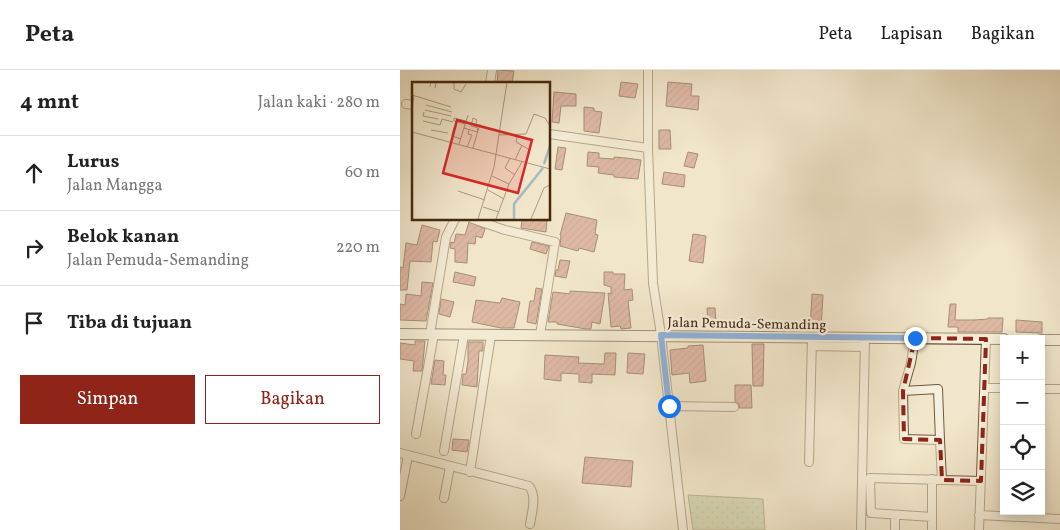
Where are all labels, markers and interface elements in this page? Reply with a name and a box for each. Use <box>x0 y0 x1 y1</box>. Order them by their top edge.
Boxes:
text: Peta <box>25 18 74 52</box>
text: Peta <box>819 22 852 47</box>
text: Lapisan <box>880 22 943 47</box>
text: Bagikan <box>971 22 1035 47</box>
inset map <box>412 82 550 220</box>
text: 4 mnt <box>20 88 79 117</box>
text: Jalan kaki · 280 m <box>258 92 380 114</box>
text: Lurus <box>67 149 119 175</box>
icon: ahead <box>20 159 48 187</box>
text: 60 m <box>345 162 380 184</box>
text: Jalan Mangga <box>67 175 162 197</box>
text: Belok kanan <box>67 224 179 250</box>
icon: right <box>20 234 48 262</box>
text: 220 m <box>336 237 380 259</box>
text: Jalan Pemuda-Semanding <box>67 250 249 272</box>
icon: arrive <box>20 309 48 337</box>
text: Tiba di tujuan <box>67 310 192 336</box>
street label: Jalan Pemuda-Semanding <box>667 314 827 335</box>
route end <box>904 327 927 350</box>
map controls <box>1000 335 1045 515</box>
button: + <box>1000 335 1045 380</box>
button: Simpan <box>20 375 195 424</box>
button: Bagikan <box>205 375 380 424</box>
button: − <box>1000 380 1045 425</box>
route start <box>658 395 681 418</box>
button: locate <box>1000 425 1045 470</box>
button: layers <box>1000 470 1045 515</box>

